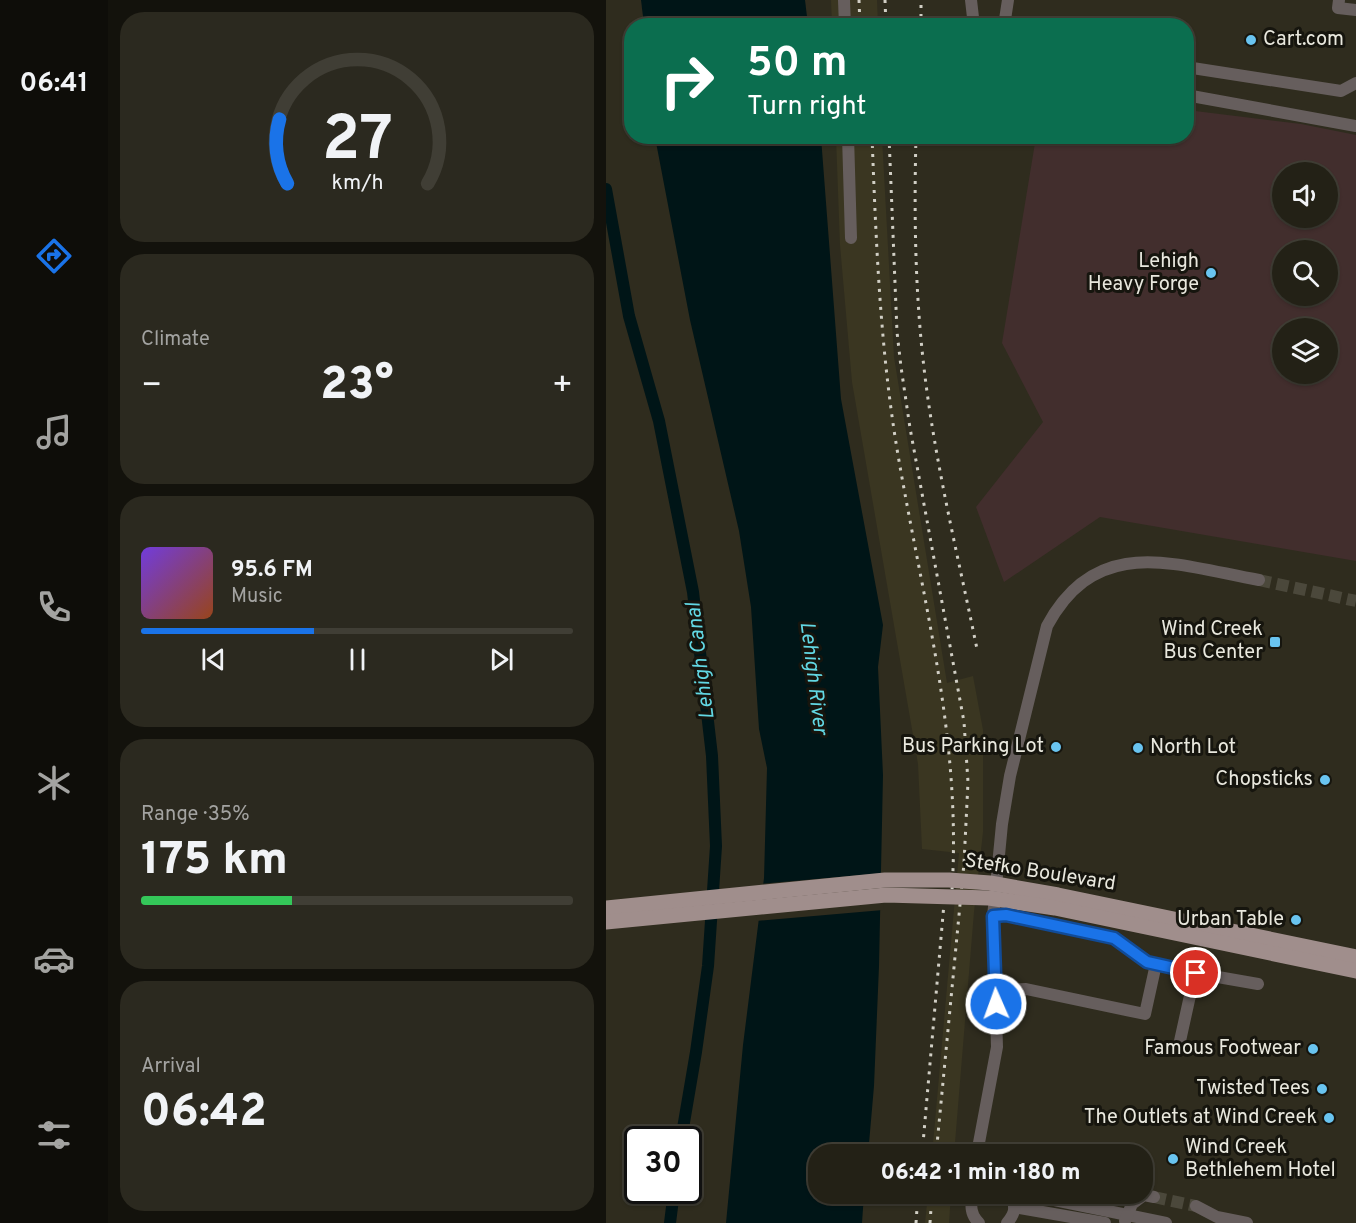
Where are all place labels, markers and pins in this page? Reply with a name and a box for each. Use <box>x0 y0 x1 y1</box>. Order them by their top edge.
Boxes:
place label: Cart.com <box>1263 27 1344 53</box>
marker: Cart.com <box>1244 33 1258 47</box>
place label: Lehigh Heavy Forge <box>1088 249 1199 298</box>
marker: Lehigh Heavy Forge <box>1204 266 1218 280</box>
place label: Wind Creek Bus Center <box>1161 617 1263 666</box>
marker: Wind Creek Bus Center <box>1268 635 1282 649</box>
place label: Bus Parking Lot <box>902 734 1044 760</box>
place label: North Lot <box>1150 735 1236 761</box>
marker: Bus Parking Lot <box>1049 740 1063 754</box>
marker: North Lot <box>1131 741 1145 755</box>
place label: Chopsticks <box>1215 767 1313 793</box>
marker: Chopsticks <box>1318 773 1332 787</box>
place label: Urban Table <box>1177 907 1284 933</box>
marker: Urban Table <box>1289 913 1303 927</box>
pin <box>1170 947 1221 998</box>
place label: Famous Footwear <box>1144 1036 1301 1062</box>
marker: Famous Footwear <box>1306 1042 1320 1056</box>
place label: Twisted Tees <box>1196 1076 1310 1102</box>
marker: Twisted Tees <box>1315 1082 1329 1096</box>
place label: The Outlets at Wind Creek <box>1084 1105 1317 1131</box>
marker: The Outlets at Wind Creek <box>1322 1111 1336 1125</box>
place label: Wind Creek Bethlehem Hotel <box>1185 1135 1336 1184</box>
marker: Wind Creek Bethlehem Hotel <box>1166 1152 1180 1166</box>

